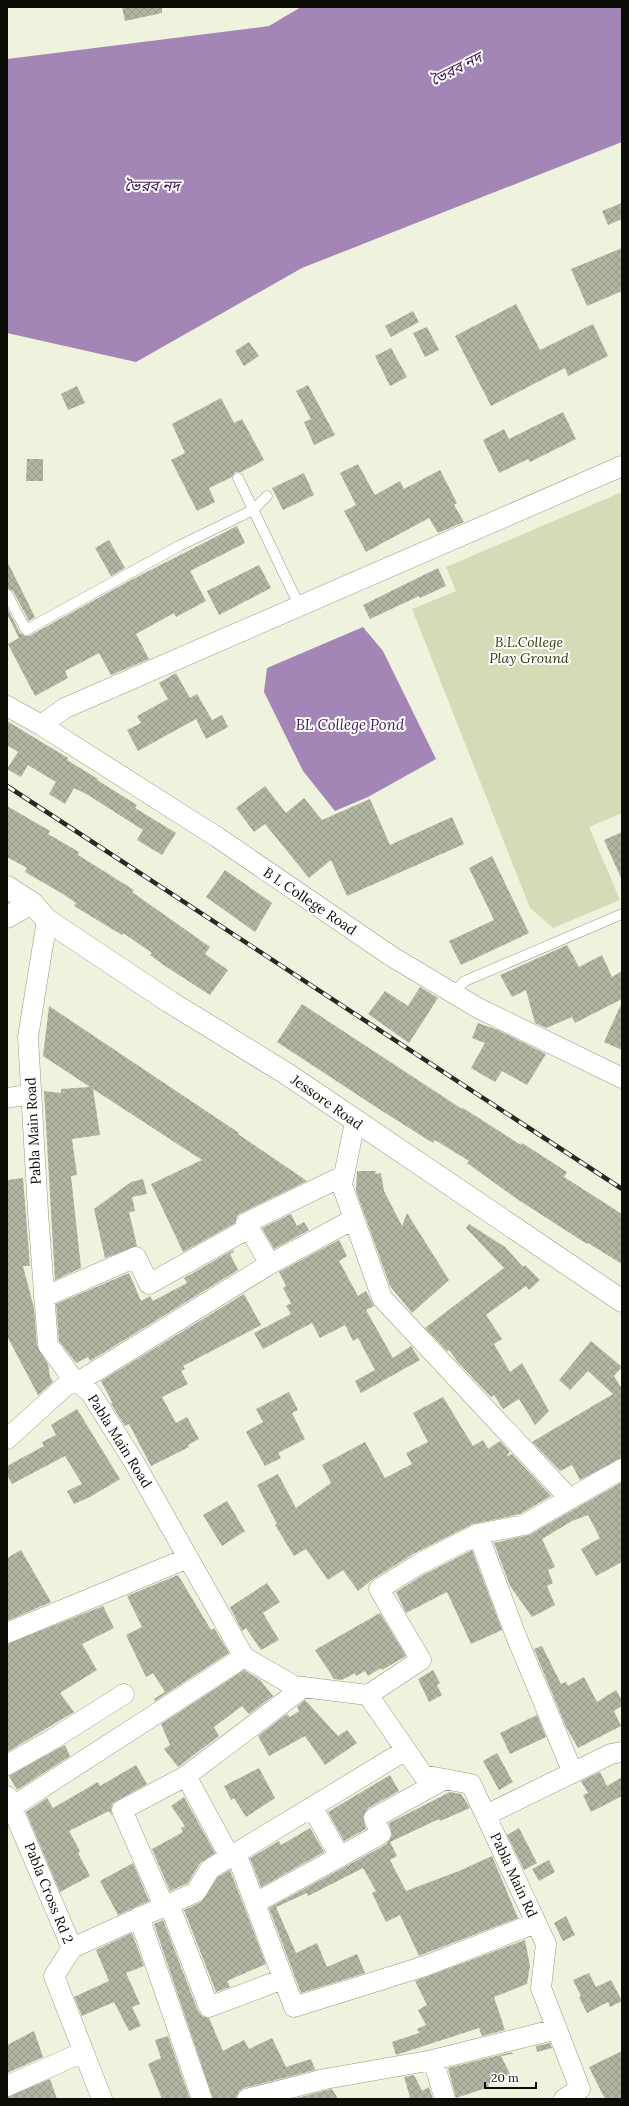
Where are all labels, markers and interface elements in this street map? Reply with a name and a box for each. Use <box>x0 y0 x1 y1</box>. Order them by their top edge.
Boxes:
water label: ভৈরব নদ <box>427 46 487 90</box>
water label: ভৈরব নদ <box>124 176 182 195</box>
park label: B.L.College Play Ground <box>489 633 569 667</box>
water label: BL College Pond <box>296 715 405 734</box>
street label: B L College Road <box>260 863 360 939</box>
street label: Jessore Road <box>287 1070 366 1133</box>
street label: Pabla Main Road <box>21 1077 45 1185</box>
street label: Pabla Main Road <box>84 1391 156 1491</box>
street label: Pabla Main Rd <box>486 1830 542 1920</box>
street label: Pabla Cross Rd 2 <box>21 1840 77 1946</box>
scale bar <box>485 2064 536 2090</box>
text: 20 m <box>491 2070 519 2085</box>

